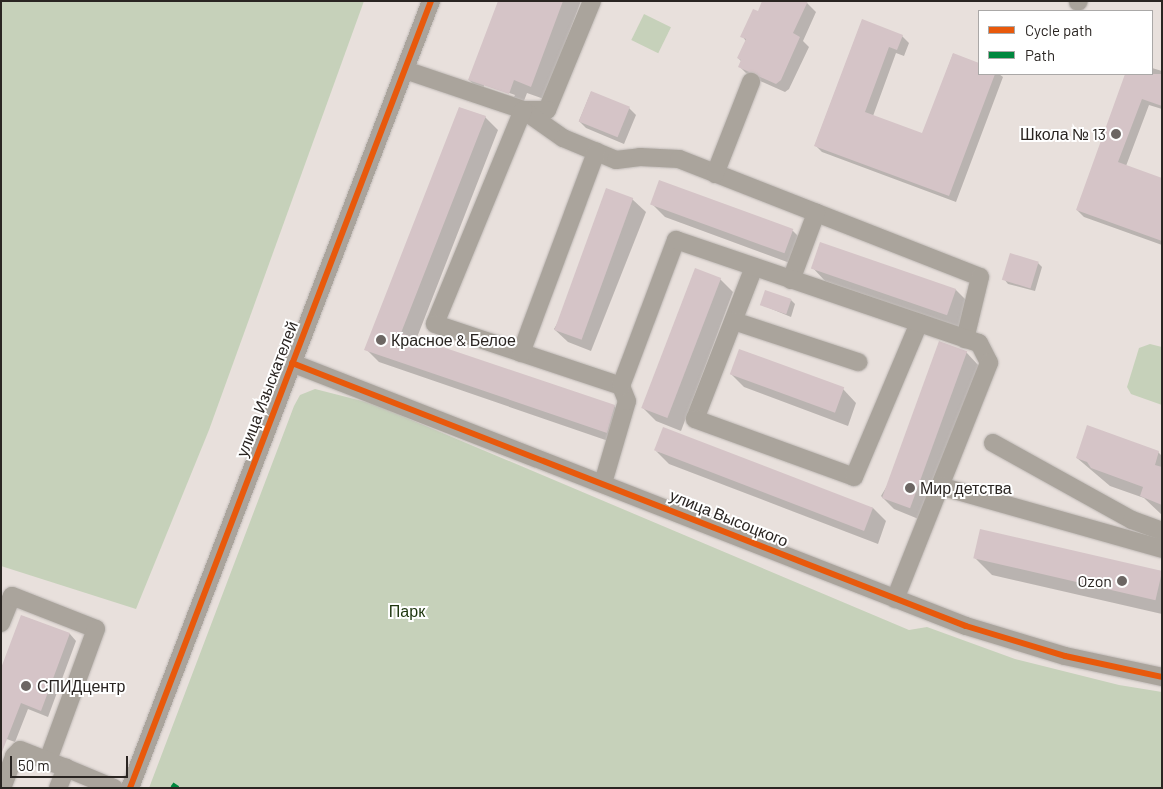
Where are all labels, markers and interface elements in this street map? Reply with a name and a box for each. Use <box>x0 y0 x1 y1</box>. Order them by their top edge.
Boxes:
legend <box>978 10 1153 75</box>
text: Cycle path <box>1025 21 1092 39</box>
text: Path <box>1025 46 1055 64</box>
place label: Школа № 13 <box>1020 124 1106 144</box>
marker: Школа № 13 <box>1110 128 1122 140</box>
street label: улица Изыскателей <box>232 318 302 460</box>
place label: Красное & Белое <box>391 330 516 350</box>
marker: Красное & Белое <box>375 334 387 346</box>
place label: Мир детства <box>920 478 1012 498</box>
marker: Мир детства <box>904 482 916 494</box>
street label: улица Высоцкого <box>667 485 791 551</box>
place label: Ozon <box>1078 571 1112 591</box>
marker: Ozon <box>1116 575 1128 587</box>
park label: Парк <box>389 601 425 621</box>
place label: СПИДцентр <box>37 676 125 696</box>
marker: СПИДцентр <box>19 679 33 693</box>
scale bar <box>12 746 130 778</box>
text: 50 m <box>18 756 50 774</box>

